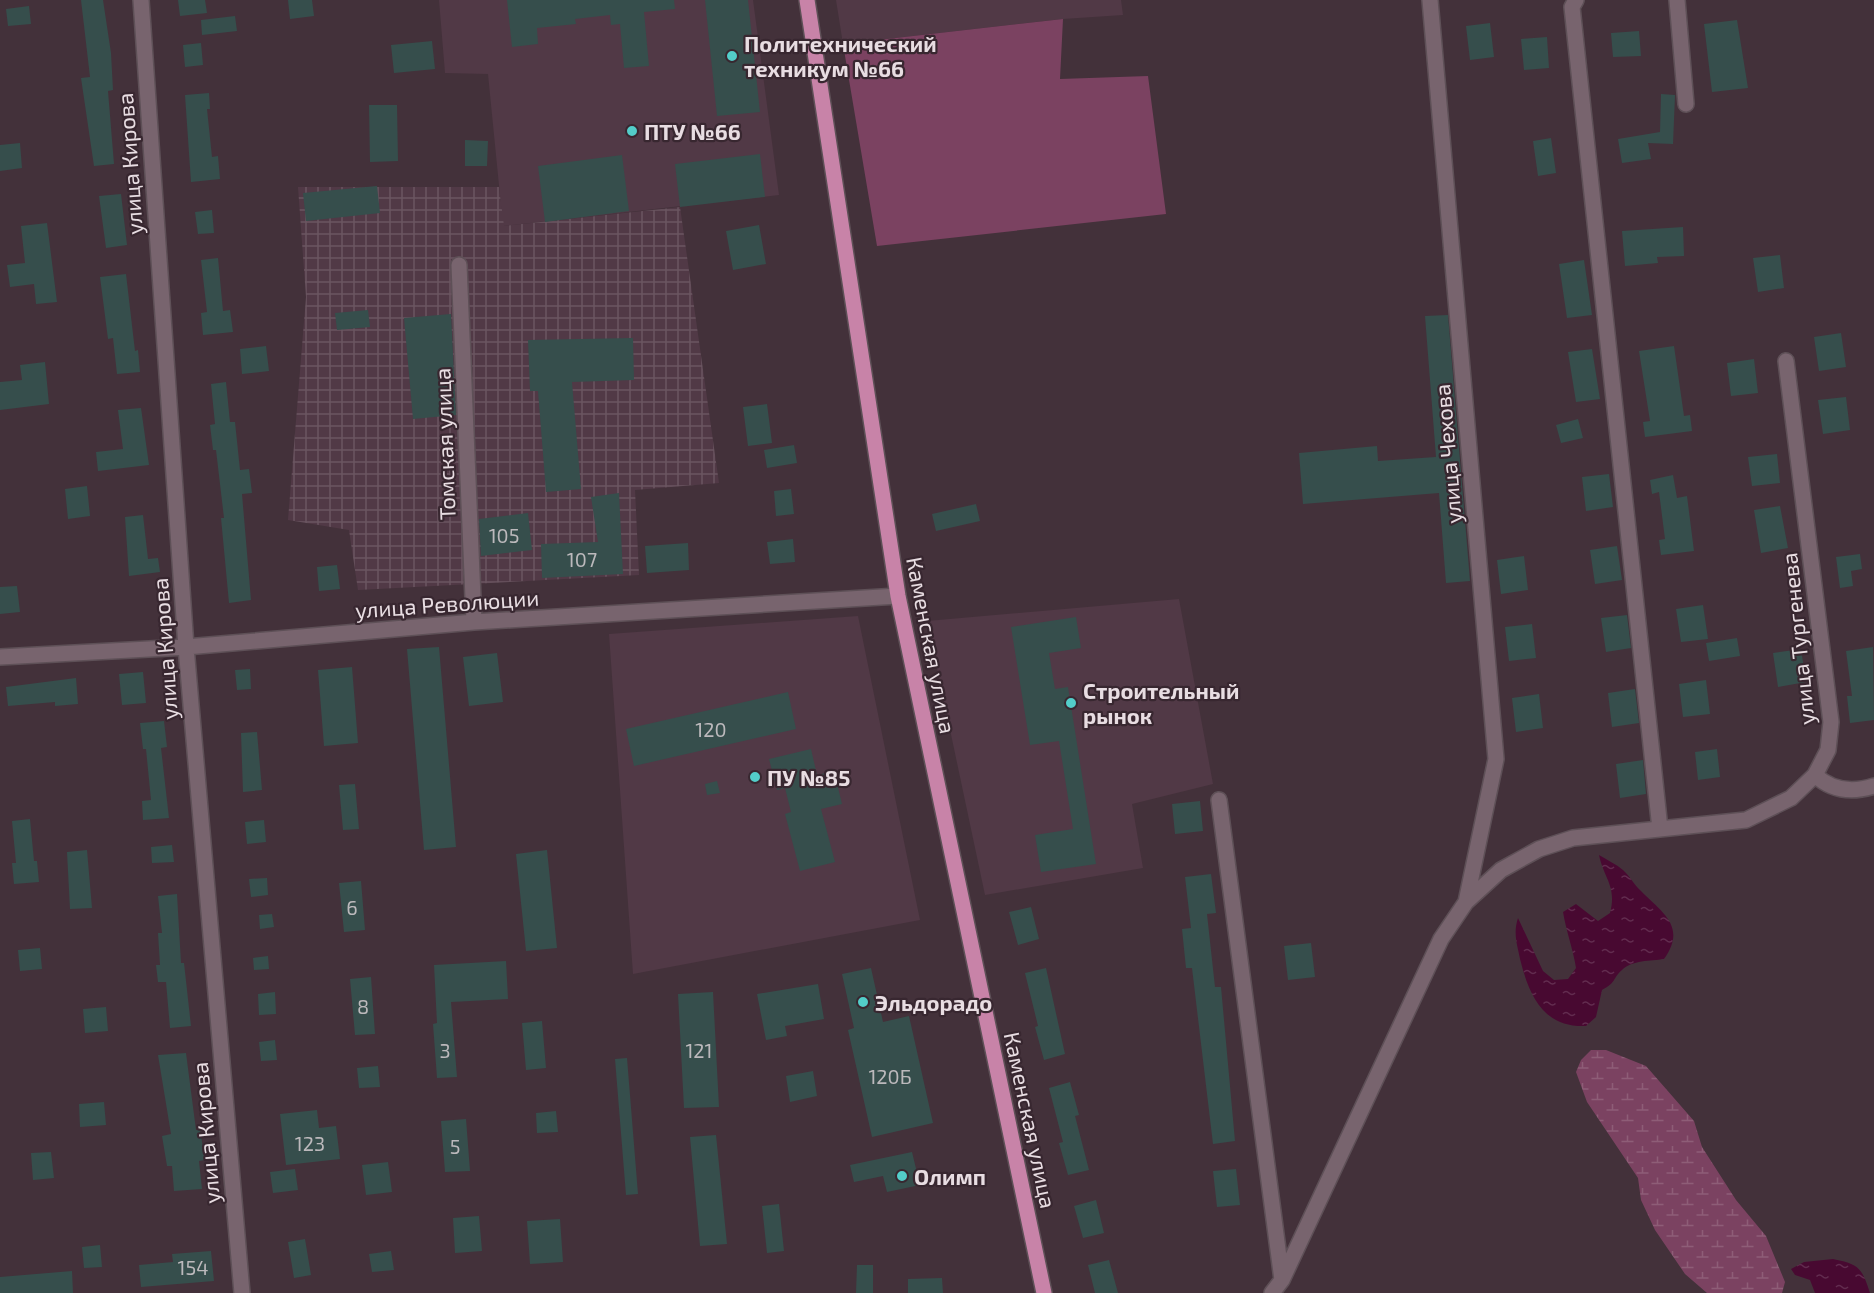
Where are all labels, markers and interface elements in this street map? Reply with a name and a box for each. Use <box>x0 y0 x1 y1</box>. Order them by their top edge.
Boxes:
place label: Политехнический техникум №66 <box>744 30 937 81</box>
marker: Политехнический техникум №66 <box>725 49 739 63</box>
street label: улица Кирова <box>111 92 148 236</box>
place label: ПТУ №66 <box>644 118 741 144</box>
marker: ПТУ №66 <box>625 124 639 138</box>
street label: Томская улица <box>428 367 461 521</box>
street label: улица Чехова <box>1428 383 1467 525</box>
house number: 105 <box>489 523 519 547</box>
house number: 107 <box>567 547 597 571</box>
street label: улица Тургенева <box>1775 552 1820 726</box>
street label: Каменская улица <box>901 554 962 736</box>
street label: улица Кирова <box>146 577 183 721</box>
street label: улица Революции <box>354 584 540 623</box>
place label: Строительный рынок <box>1083 677 1239 728</box>
marker: Строительный рынок <box>1064 696 1078 710</box>
house number: 120 <box>695 717 727 741</box>
place label: ПУ №85 <box>767 764 850 790</box>
marker: ПУ №85 <box>748 770 762 784</box>
house number: 6 <box>346 895 358 919</box>
place label: Эльдорадо <box>875 989 992 1015</box>
house number: 8 <box>357 994 369 1018</box>
marker: Эльдорадо <box>856 995 870 1009</box>
street label: Каменская улица <box>999 1030 1062 1211</box>
house number: 3 <box>439 1038 451 1062</box>
house number: 121 <box>685 1038 713 1062</box>
street label: улица Кирова <box>186 1061 225 1205</box>
house number: 120Б <box>868 1064 912 1088</box>
house number: 123 <box>295 1131 325 1155</box>
house number: 5 <box>450 1134 460 1158</box>
place label: Олимп <box>914 1163 986 1189</box>
marker: Олимп <box>895 1169 909 1183</box>
house number: 154 <box>178 1255 208 1279</box>

